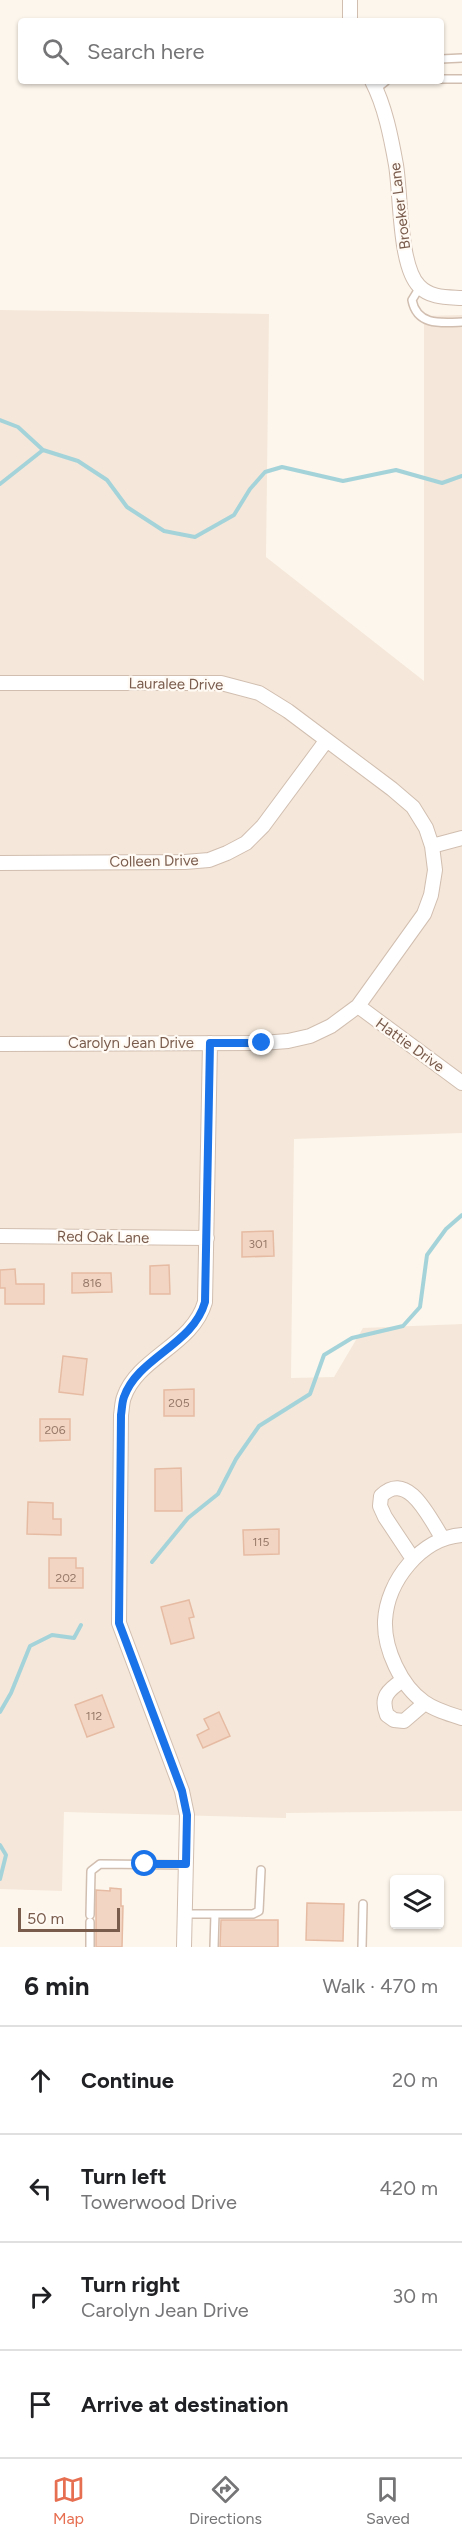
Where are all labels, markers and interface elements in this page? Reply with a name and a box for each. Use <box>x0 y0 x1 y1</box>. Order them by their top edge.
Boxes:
search box <box>18 18 444 84</box>
icon: search <box>39 35 72 68</box>
text: Search here <box>87 38 205 65</box>
street label: Broeker Lane <box>386 162 414 250</box>
street label: Lauralee Drive <box>129 674 223 694</box>
street label: Colleen Drive <box>109 851 199 871</box>
street label: Hattie Drive <box>372 1014 448 1076</box>
route end <box>248 1029 274 1055</box>
street label: Carolyn Jean Drive <box>68 1034 194 1052</box>
street label: Red Oak Lane <box>57 1227 149 1247</box>
house number: 301 <box>248 1237 268 1251</box>
house number: 816 <box>82 1276 102 1290</box>
house number: 205 <box>168 1396 190 1410</box>
house number: 206 <box>44 1423 66 1437</box>
house number: 115 <box>253 1535 270 1549</box>
house number: 202 <box>55 1571 77 1585</box>
house number: 112 <box>86 1709 102 1723</box>
route start <box>131 1850 157 1876</box>
map controls <box>390 1875 444 1929</box>
button: layers <box>390 1875 444 1929</box>
scale bar <box>18 1905 120 1932</box>
text: 50 m <box>27 1909 64 1928</box>
text: 6 min <box>24 1970 90 2002</box>
text: Walk · 470 m <box>322 1974 438 1998</box>
icon: ahead <box>24 2064 57 2097</box>
text: Continue <box>81 2067 174 2094</box>
text: 20 m <box>392 2068 438 2092</box>
text: Turn left <box>81 2163 167 2190</box>
icon: left <box>24 2172 57 2205</box>
text: 420 m <box>380 2176 438 2200</box>
text: Towerwood Drive <box>81 2190 237 2214</box>
text: Turn right <box>81 2271 180 2298</box>
icon: right <box>24 2280 57 2313</box>
text: 30 m <box>392 2284 438 2308</box>
text: Carolyn Jean Drive <box>81 2298 249 2322</box>
icon: arrive <box>24 2388 57 2421</box>
text: Arrive at destination <box>81 2391 289 2418</box>
tab: Map <box>52 2473 85 2528</box>
tab: Directions <box>189 2473 262 2528</box>
tab: Saved <box>366 2473 410 2528</box>

